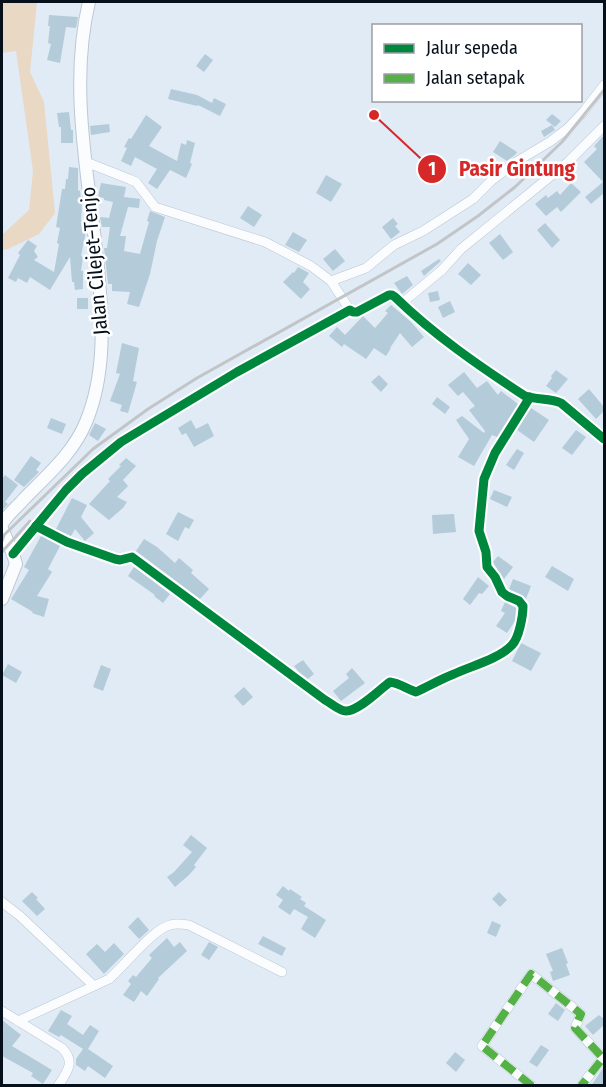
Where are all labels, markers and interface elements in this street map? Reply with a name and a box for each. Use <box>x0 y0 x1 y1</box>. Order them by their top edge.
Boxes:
legend <box>372 24 582 102</box>
text: Jalur sepeda <box>426 37 518 59</box>
text: Jalan setapak <box>426 67 525 89</box>
callout: Pasir Gintung <box>417 149 587 188</box>
text: Pasir Gintung <box>459 156 576 182</box>
text: 1 <box>428 158 436 180</box>
street label: Jalan Cilejet–Tenjo <box>76 186 112 336</box>

